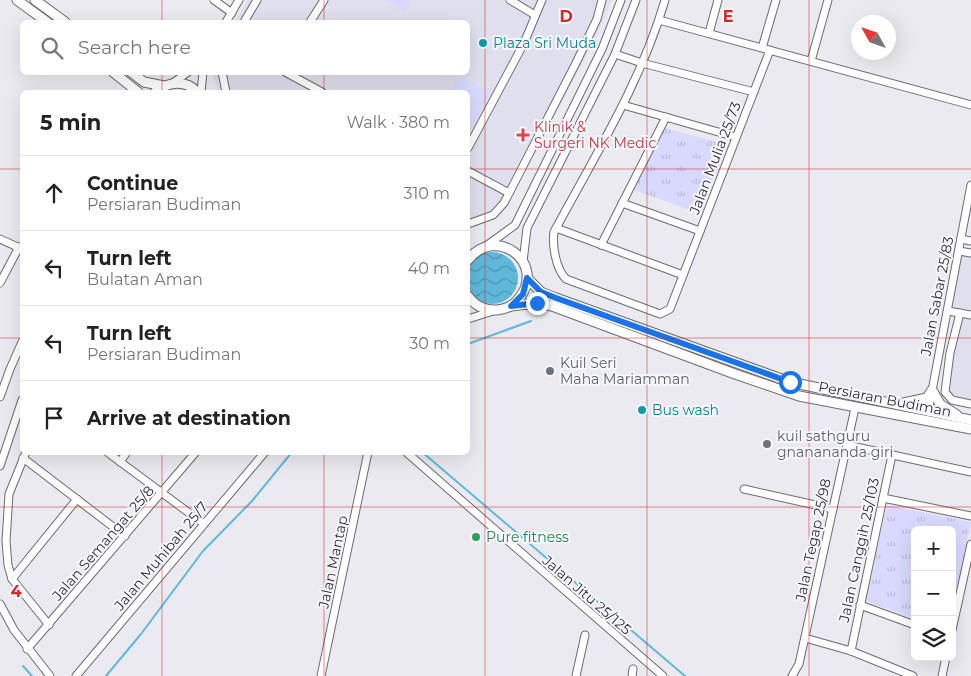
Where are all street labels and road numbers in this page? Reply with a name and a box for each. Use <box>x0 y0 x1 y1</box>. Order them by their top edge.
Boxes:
street label: Jalan Mulia 25/73 <box>685 99 745 218</box>
street label: Jalan Sabar 25/83 <box>916 235 957 358</box>
street label: Persiaran Budiman <box>817 377 953 421</box>
street label: Jalan Canggih 25/103 <box>835 476 883 625</box>
street label: Jalan Tegap 25/98 <box>791 477 835 604</box>
street label: Jalan Semangat 25/8 <box>48 482 158 605</box>
street label: Jalan Muhibah 25/7 <box>110 498 212 615</box>
street label: Jalan Mantap <box>314 514 352 611</box>
street label: Jalan Jitu 25/125 <box>538 551 635 639</box>

